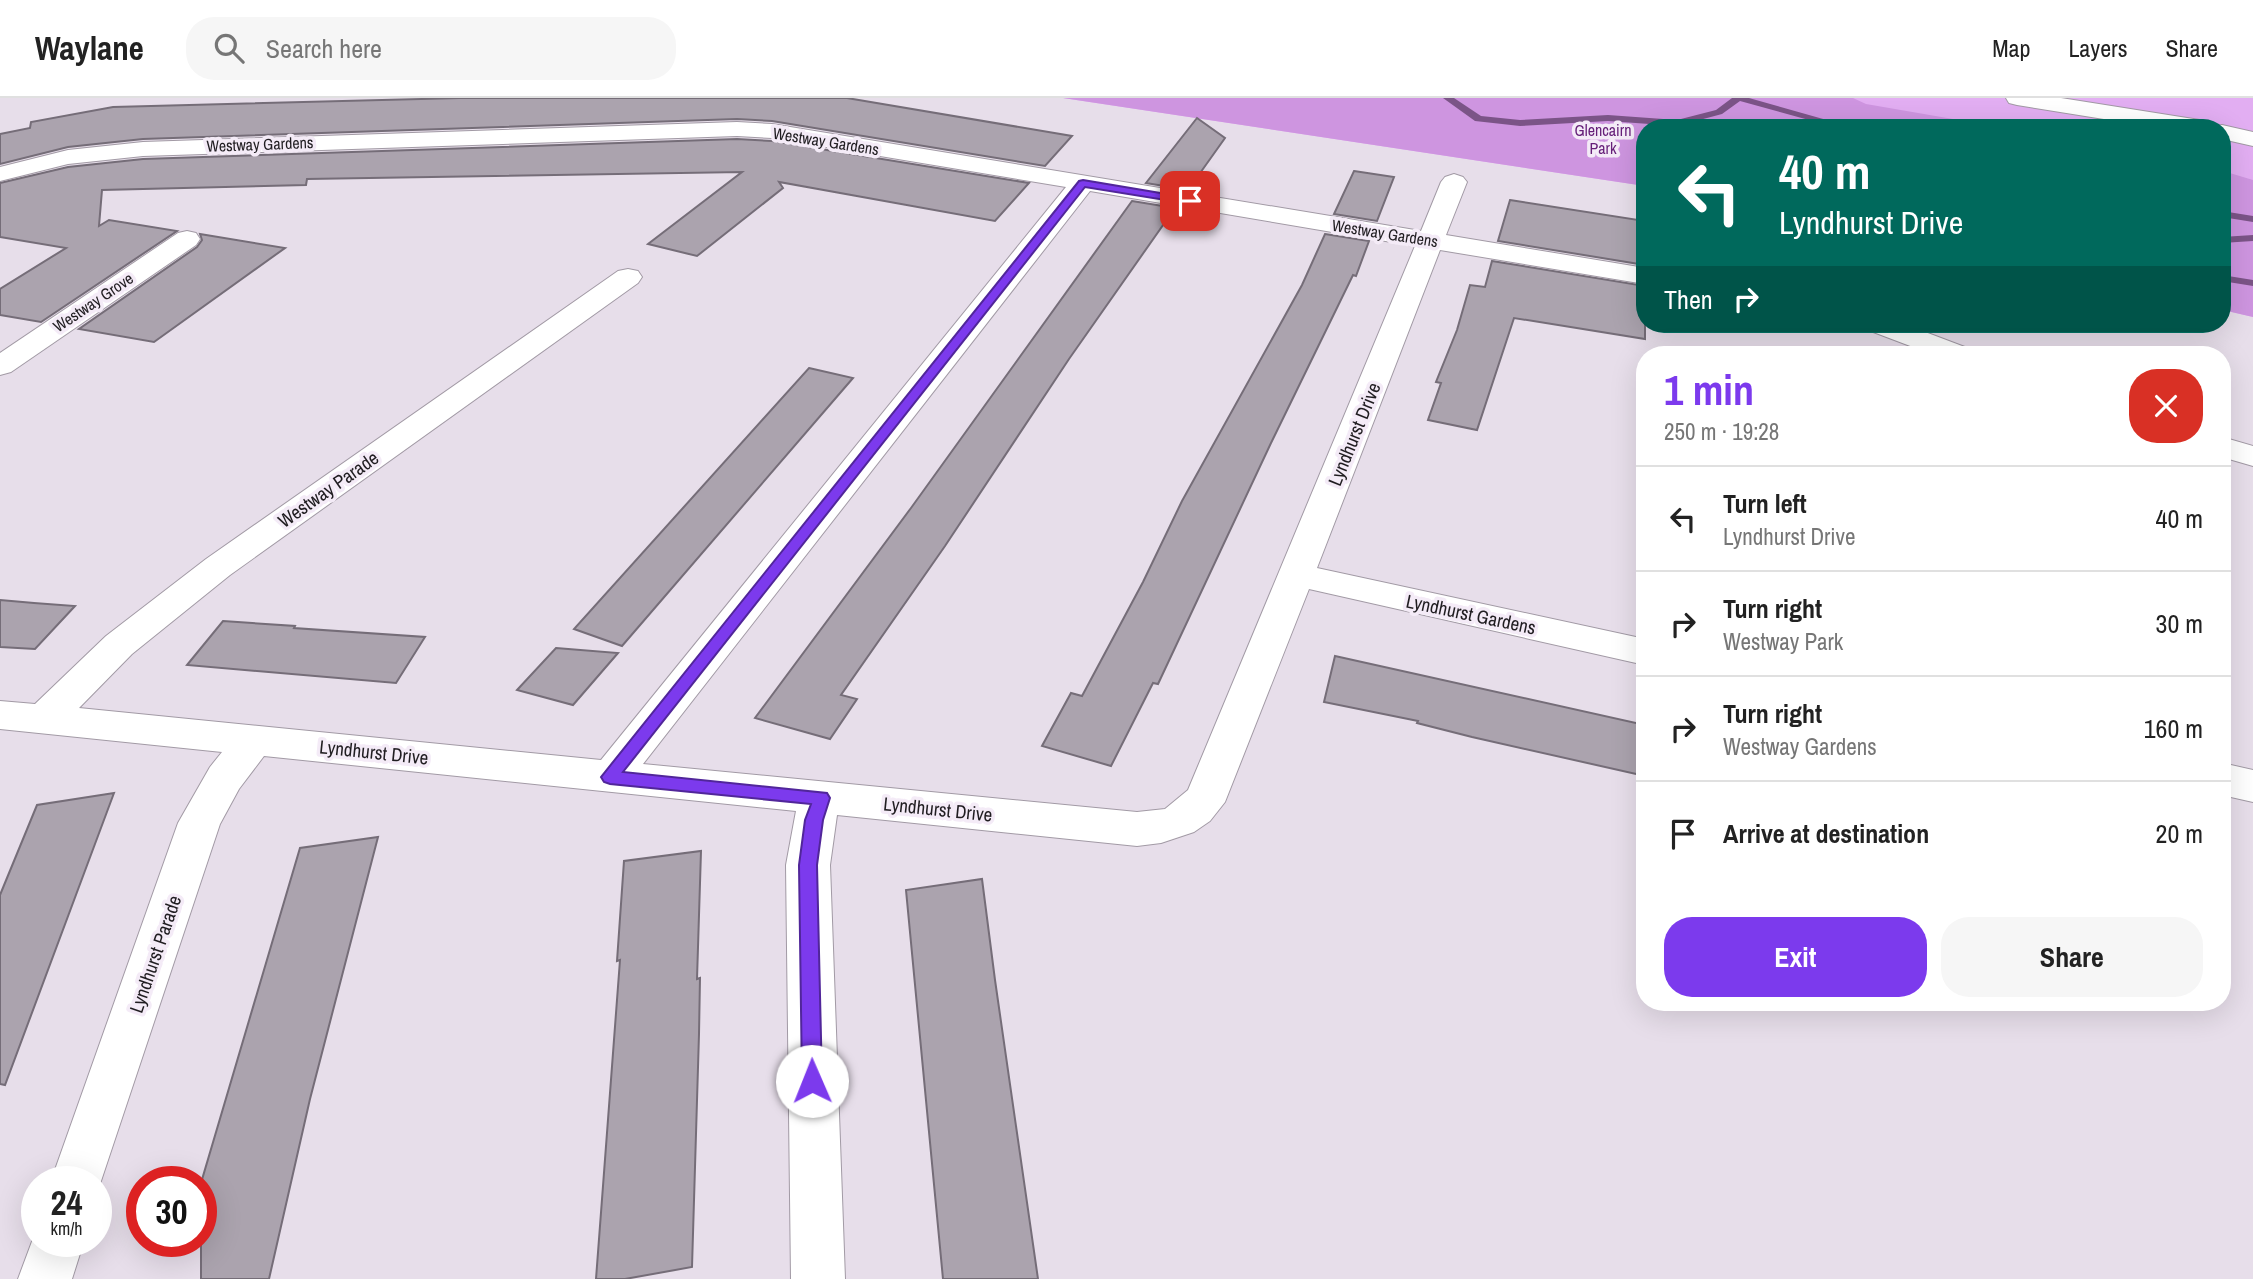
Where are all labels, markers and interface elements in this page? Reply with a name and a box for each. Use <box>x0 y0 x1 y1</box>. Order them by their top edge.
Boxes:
search box <box>186 17 676 80</box>
text: Waylane <box>35 26 144 70</box>
icon: search <box>210 29 248 67</box>
text: Search here <box>266 31 382 66</box>
text: Map <box>1992 32 2030 64</box>
text: Layers <box>2068 32 2127 64</box>
text: Share <box>2165 32 2218 64</box>
park label: Glencairn Park <box>1575 119 1631 159</box>
street label: Westway Gardens <box>771 122 881 160</box>
street label: Westway Gardens <box>206 131 314 157</box>
text: 40 m <box>1779 138 1871 204</box>
icon: left <box>1664 147 1755 238</box>
pin <box>1160 171 1220 231</box>
icon: arrive <box>1171 182 1209 220</box>
text: Lyndhurst Drive <box>1779 201 1963 244</box>
street label: Westway Gardens <box>1330 214 1440 252</box>
street label: Westway Grove <box>49 267 137 337</box>
icon: right <box>1727 280 1765 318</box>
text: Then <box>1664 282 1713 317</box>
text: 1 min <box>1664 362 1754 418</box>
button: close <box>2129 369 2203 443</box>
street label: Lyndhurst Drive <box>1321 378 1387 490</box>
text: 250 m · 19:28 <box>1664 416 1779 447</box>
street label: Westway Parade <box>272 445 384 533</box>
text: Turn left <box>1723 486 1807 521</box>
icon: left <box>1664 500 1702 538</box>
text: 40 m <box>2156 501 2203 536</box>
text: Lyndhurst Drive <box>1723 521 1855 552</box>
street label: Lyndhurst Gardens <box>1404 588 1538 640</box>
text: Turn right <box>1723 591 1822 626</box>
icon: right <box>1664 605 1702 643</box>
text: 30 m <box>2156 606 2203 641</box>
text: Westway Park <box>1723 626 1843 657</box>
text: Turn right <box>1723 696 1822 731</box>
icon: right <box>1664 710 1702 748</box>
text: 160 m <box>2144 711 2203 746</box>
text: Westway Gardens <box>1723 731 1877 762</box>
street label: Lyndhurst Drive <box>318 733 430 771</box>
street label: Lyndhurst Drive <box>882 790 994 828</box>
icon: arrive <box>1664 815 1702 853</box>
text: Arrive at destination <box>1723 816 1929 851</box>
text: 20 m <box>2156 816 2203 851</box>
street label: Lyndhurst Parade <box>123 892 187 1016</box>
button: Exit <box>1664 917 1927 997</box>
button: Share <box>1941 917 2203 997</box>
position arrow <box>775 1044 849 1118</box>
speed limit sign: 30 <box>126 1166 217 1257</box>
text: 24 <box>51 1179 82 1226</box>
text: km/h <box>51 1216 83 1241</box>

